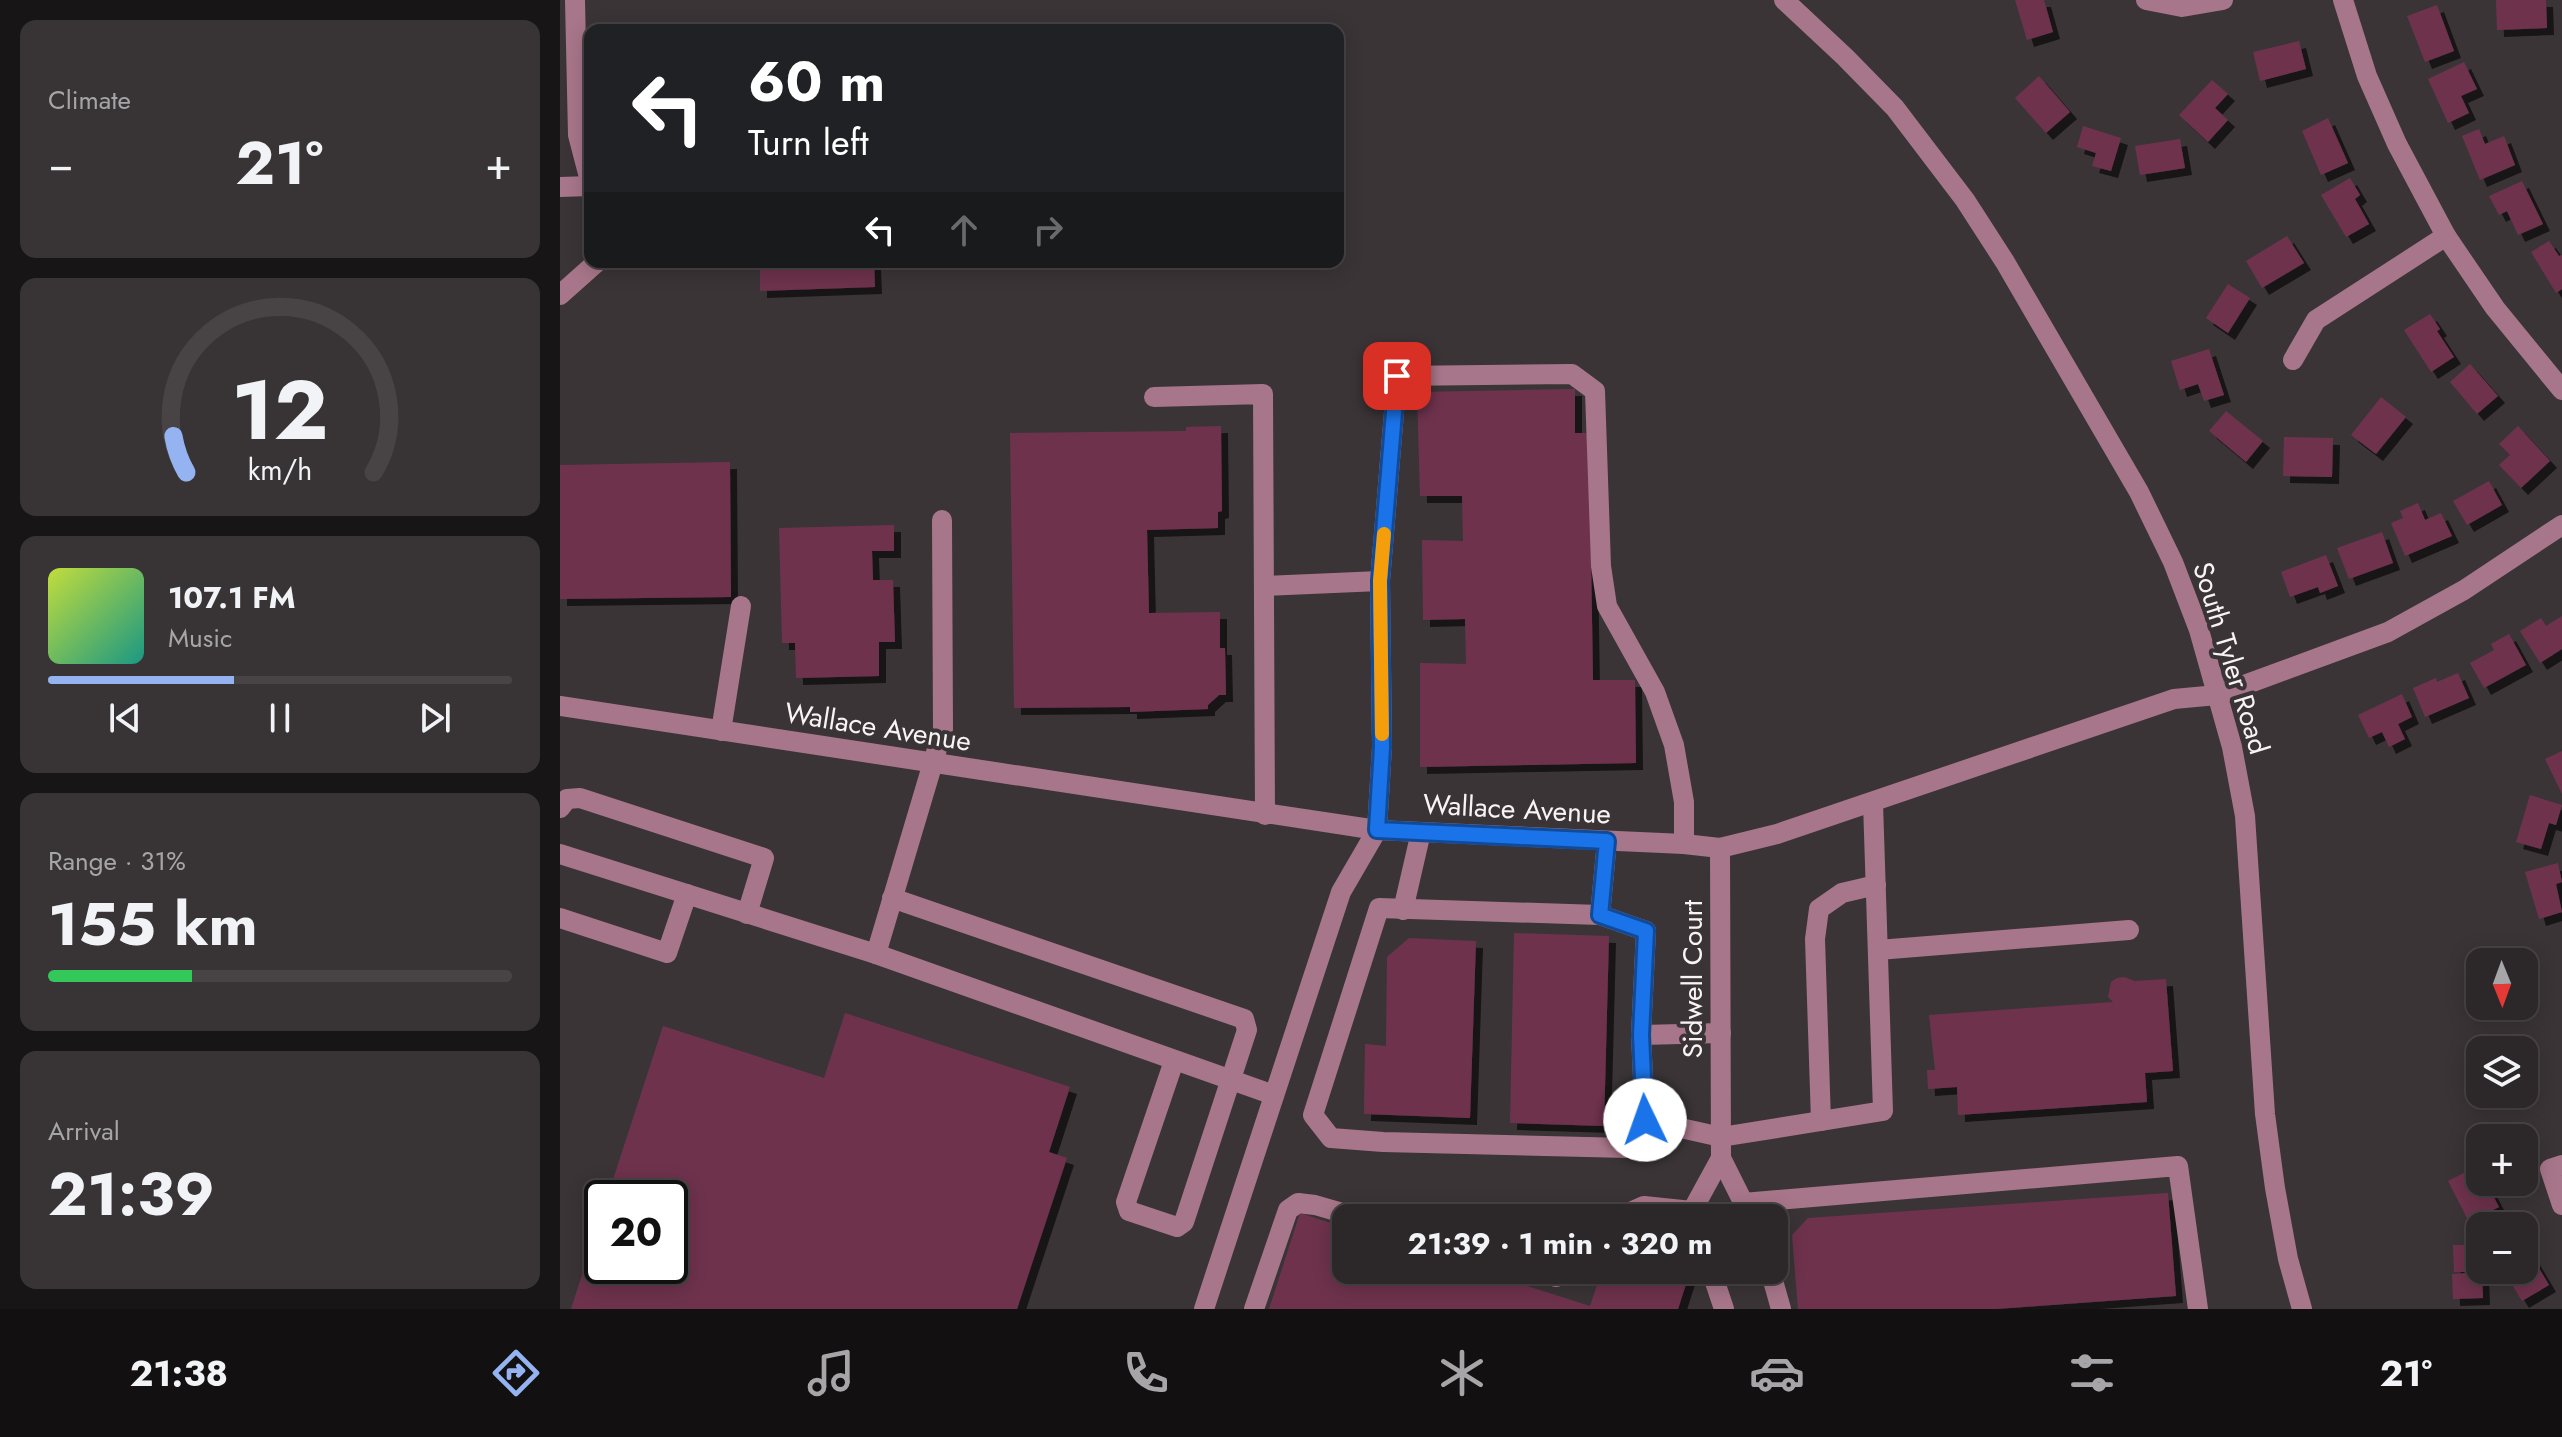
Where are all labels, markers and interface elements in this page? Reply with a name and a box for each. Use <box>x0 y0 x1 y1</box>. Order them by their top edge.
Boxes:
text: 60 m <box>748 41 885 122</box>
icon: left <box>616 56 720 160</box>
text: Climate <box>48 81 131 119</box>
text: Turn left <box>748 116 869 168</box>
text: 21° <box>236 120 323 207</box>
text: − <box>48 132 74 196</box>
text: + <box>485 132 512 196</box>
icon: left <box>858 208 902 252</box>
icon: ahead <box>942 208 986 252</box>
icon: right <box>1026 208 1070 252</box>
pin <box>1363 342 1431 410</box>
text: 12 <box>232 349 328 469</box>
icon: arrive <box>1375 354 1419 398</box>
text: km/h <box>248 449 312 491</box>
street label: South Tyler Road <box>2182 557 2280 759</box>
text: 107.1 FM <box>168 576 295 619</box>
text: Music <box>168 619 232 657</box>
street label: Wallace Avenue <box>782 692 974 762</box>
icon: previous <box>103 696 147 740</box>
icon: pause <box>258 696 302 740</box>
icon: next <box>413 696 457 740</box>
street label: Wallace Avenue <box>1422 784 1612 834</box>
text: Range · 31% <box>48 842 186 880</box>
text: 155 km <box>48 881 258 968</box>
street label: Sidwell Court <box>1672 900 1713 1058</box>
north arrow <box>2466 948 2538 1020</box>
map controls <box>2466 948 2538 1284</box>
button: layers <box>2466 1036 2538 1108</box>
position arrow <box>1603 1078 1687 1162</box>
text: Arrival <box>48 1112 120 1150</box>
button: + <box>2466 1124 2538 1196</box>
text: 21:39 <box>48 1151 215 1238</box>
speed limit sign: 20 <box>584 1180 688 1284</box>
button: − <box>2466 1212 2538 1284</box>
text: 21:39 · 1 min · 320 m <box>1408 1222 1712 1265</box>
icon: directions <box>488 1345 544 1401</box>
icon: music <box>803 1345 859 1401</box>
icon: phone <box>1118 1345 1174 1401</box>
icon: climate <box>1434 1345 1490 1401</box>
icon: car <box>1749 1345 1805 1401</box>
icon: filters <box>2064 1345 2120 1401</box>
text: 21:38 <box>130 1347 228 1399</box>
text: 21° <box>2380 1347 2432 1399</box>

